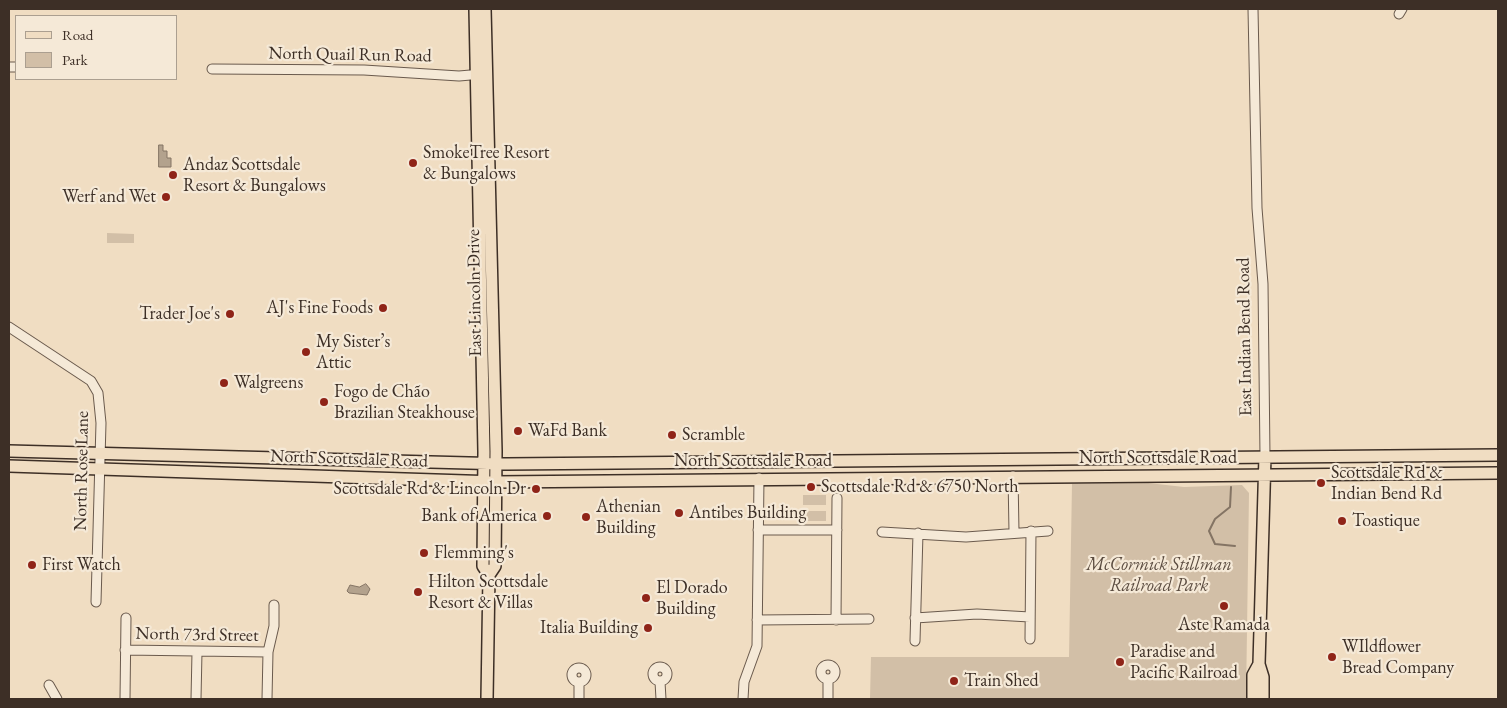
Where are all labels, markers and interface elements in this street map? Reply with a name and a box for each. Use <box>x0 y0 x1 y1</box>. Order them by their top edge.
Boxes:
legend <box>15 15 178 80</box>
text: Road <box>62 25 93 44</box>
street label: North Quail Run Road <box>268 43 432 67</box>
text: Park <box>62 50 88 69</box>
place label: SmokeTree Resort & Bungalows <box>423 142 549 184</box>
place label: Andaz Scottsdale Resort & Bungalows <box>183 154 326 196</box>
marker: SmokeTree Resort & Bungalows <box>407 157 419 169</box>
marker: Andaz Scottsdale Resort & Bungalows <box>167 169 179 181</box>
place label: Werf and Wet <box>62 186 156 208</box>
marker: Werf and Wet <box>160 191 172 203</box>
street label: East Lincoln Drive <box>463 229 487 357</box>
street label: East Indian Bend Road <box>1233 257 1257 417</box>
place label: AJ's Fine Foods <box>266 297 373 319</box>
marker: AJ's Fine Foods <box>377 302 389 314</box>
place label: Trader Joe's <box>139 303 220 325</box>
marker: Trader Joe's <box>224 308 236 320</box>
place label: My Sister’s Attic <box>316 331 390 374</box>
marker: My Sister’s Attic <box>300 346 312 358</box>
place label: Walgreens <box>234 372 303 394</box>
marker: Walgreens <box>218 377 230 389</box>
place label: Fogo de Chão Brazilian Steakhouse <box>334 381 475 424</box>
marker: Fogo de Chão Brazilian Steakhouse <box>318 396 330 408</box>
street label: North Rose Lane <box>70 411 94 531</box>
place label: WaFd Bank <box>528 420 607 442</box>
place label: Scramble <box>682 424 745 446</box>
marker: WaFd Bank <box>512 425 524 437</box>
marker: Scramble <box>666 429 678 441</box>
street label: North Scottsdale Road <box>270 445 428 473</box>
street label: North Scottsdale Road <box>1079 447 1237 469</box>
street label: North Scottsdale Road <box>674 450 832 472</box>
place label: Scottsdale Rd & Indian Bend Rd <box>1331 462 1443 504</box>
place label: Scottsdale Rd & 6750 North <box>821 476 1019 498</box>
marker: Scottsdale Rd & Indian Bend Rd <box>1315 477 1327 489</box>
place label: Scottsdale Rd & Lincoln Dr <box>334 478 526 500</box>
marker: Scottsdale Rd & 6750 North <box>805 481 817 493</box>
marker: Scottsdale Rd & Lincoln Dr <box>530 483 542 495</box>
place label: Athenian Building <box>596 496 661 538</box>
place label: Antibes Building <box>689 502 806 524</box>
place label: Bank of America <box>421 505 537 527</box>
marker: Antibes Building <box>673 507 685 519</box>
marker: Bank of America <box>541 510 553 522</box>
place label: Toastique <box>1352 510 1420 532</box>
marker: Athenian Building <box>580 511 592 523</box>
marker: Toastique <box>1336 515 1348 527</box>
place label: Flemming's <box>434 542 514 564</box>
marker: Flemming's <box>418 547 430 559</box>
place label: First Watch <box>42 554 121 576</box>
park label: McCormick Stillman Railroad Park <box>1086 554 1232 596</box>
marker: First Watch <box>26 559 38 571</box>
place label: Hilton Scottsdale Resort & Villas <box>428 571 548 614</box>
place label: El Dorado Building <box>656 577 728 620</box>
marker: Hilton Scottsdale Resort & Villas <box>412 586 424 598</box>
marker: El Dorado Building <box>640 592 652 604</box>
marker: Aste Ramada <box>1218 600 1230 612</box>
place label: Aste Ramada <box>1178 614 1270 636</box>
place label: Italia Building <box>540 617 638 639</box>
marker: Italia Building <box>642 622 654 634</box>
street label: North 73rd Street <box>135 623 259 647</box>
place label: WIldflower Bread Company <box>1342 636 1454 679</box>
place label: Paradise and Pacific Railroad <box>1130 641 1238 684</box>
marker: WIldflower Bread Company <box>1326 651 1338 663</box>
marker: Paradise and Pacific Railroad <box>1114 656 1126 668</box>
place label: Train Shed <box>964 670 1039 692</box>
marker: Train Shed <box>948 675 960 687</box>

